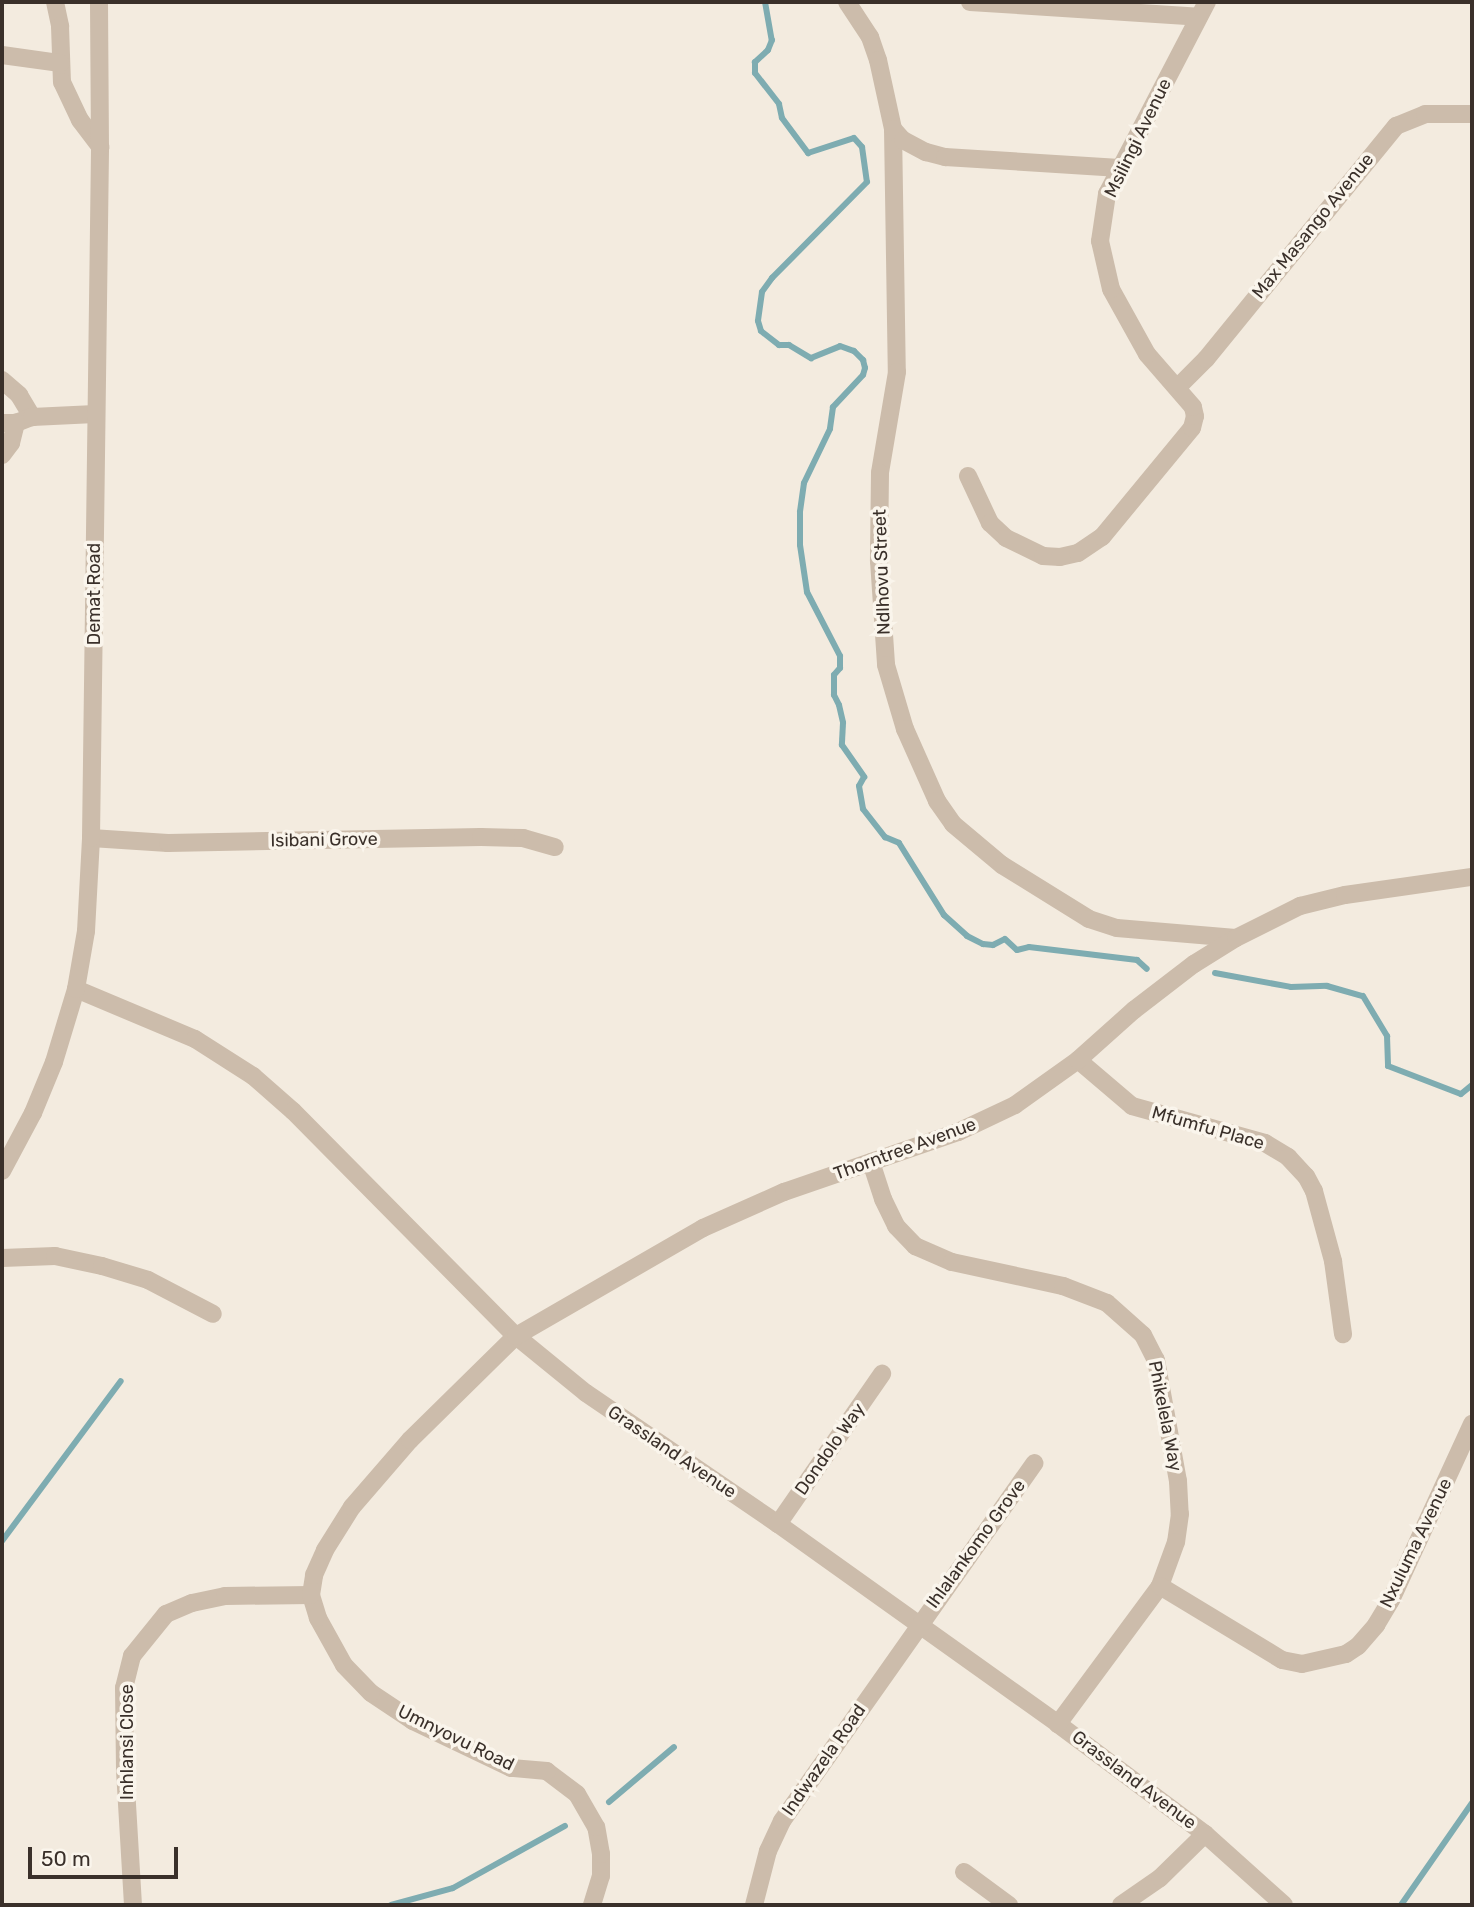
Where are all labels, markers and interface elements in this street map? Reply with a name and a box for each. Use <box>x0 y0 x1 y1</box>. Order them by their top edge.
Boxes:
street label: Msilingi Avenue <box>1100 75 1176 201</box>
street label: Max Masango Avenue <box>1248 149 1378 303</box>
street label: Ndlhovu Street <box>869 509 895 635</box>
street label: Demat Road <box>83 543 105 645</box>
street label: Isibani Grove <box>270 828 378 852</box>
street label: Mfumfu Place <box>1149 1102 1267 1154</box>
street label: Thorntree Avenue <box>831 1113 979 1185</box>
street label: Phikelela Way <box>1144 1359 1186 1473</box>
street label: Dondolo Way <box>790 1399 870 1499</box>
street label: Grassland Avenue <box>604 1401 740 1503</box>
street label: Ihlalankomo Grove <box>922 1475 1030 1613</box>
street label: Nxuluma Avenue <box>1375 1475 1457 1611</box>
street label: Inhlansi Close <box>116 1684 138 1800</box>
street label: Indwazela Road <box>778 1700 870 1820</box>
street label: Umnyovu Road <box>394 1701 518 1775</box>
street label: Grassland Avenue <box>1067 1726 1201 1834</box>
scale bar <box>32 1834 182 1878</box>
text: 50 m <box>41 1846 91 1871</box>

